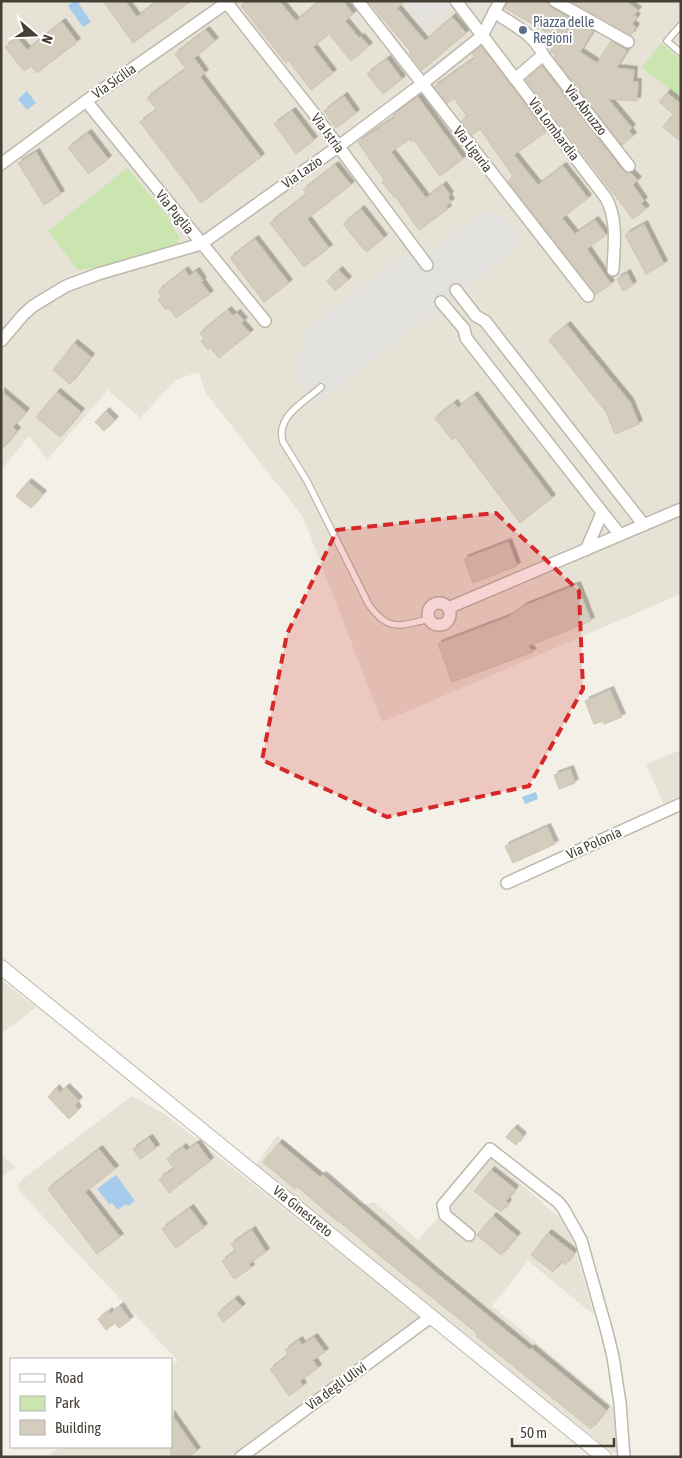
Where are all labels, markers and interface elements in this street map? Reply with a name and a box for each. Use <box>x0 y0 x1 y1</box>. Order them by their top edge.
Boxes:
north arrow <box>10 10 60 60</box>
place label: Piazza delle Regioni <box>533 14 594 46</box>
marker: Piazza delle Regioni <box>517 24 529 36</box>
text: N <box>38 33 56 46</box>
street label: Via Sicilia <box>89 60 139 102</box>
street label: Via Abruzzo <box>561 82 611 138</box>
street label: Via Lombardia <box>525 95 583 163</box>
street label: Via Istria <box>308 110 348 156</box>
street label: Via Liguria <box>450 123 496 175</box>
street label: Via Lazio <box>279 152 325 192</box>
street label: Via Puglia <box>153 187 197 237</box>
street label: Via Polonia <box>564 824 624 862</box>
street label: Via Ginestreto <box>270 1182 336 1240</box>
legend <box>10 1358 172 1448</box>
street label: Via degli Ulivi <box>303 1359 369 1413</box>
text: Road <box>55 1369 84 1386</box>
text: Park <box>55 1394 80 1411</box>
scale bar <box>512 1416 614 1448</box>
text: Building <box>55 1419 101 1436</box>
text: 50 m <box>520 1424 547 1441</box>

